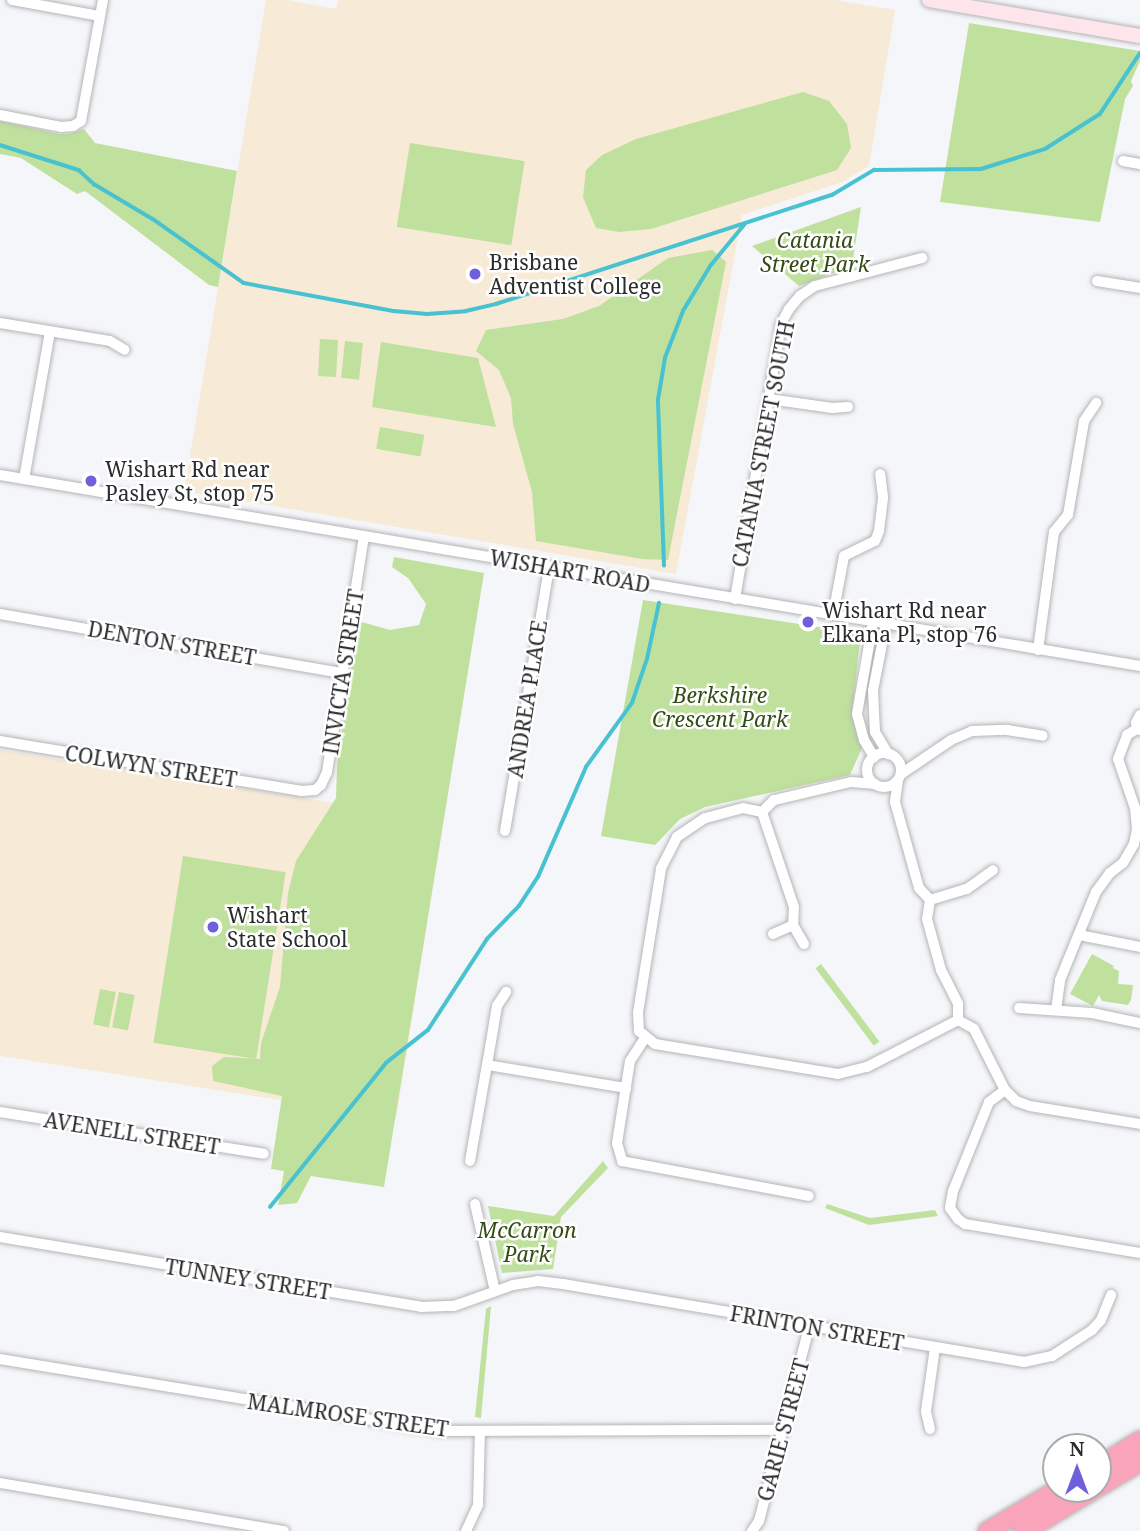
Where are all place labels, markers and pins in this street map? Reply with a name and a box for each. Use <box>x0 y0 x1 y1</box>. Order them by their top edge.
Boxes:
place label: Brisbane Adventist College <box>489 249 661 299</box>
marker: Brisbane Adventist College <box>467 266 483 282</box>
place label: Wishart Rd near Pasley St, stop 75 <box>105 456 274 506</box>
marker: Wishart Rd near Pasley St, stop 75 <box>83 473 99 489</box>
place label: Wishart Rd near Elkana Pl, stop 76 <box>822 597 997 647</box>
marker: Wishart Rd near Elkana Pl, stop 76 <box>800 614 816 630</box>
place label: Wishart State School <box>227 902 348 952</box>
marker: Wishart State School <box>205 919 221 935</box>

